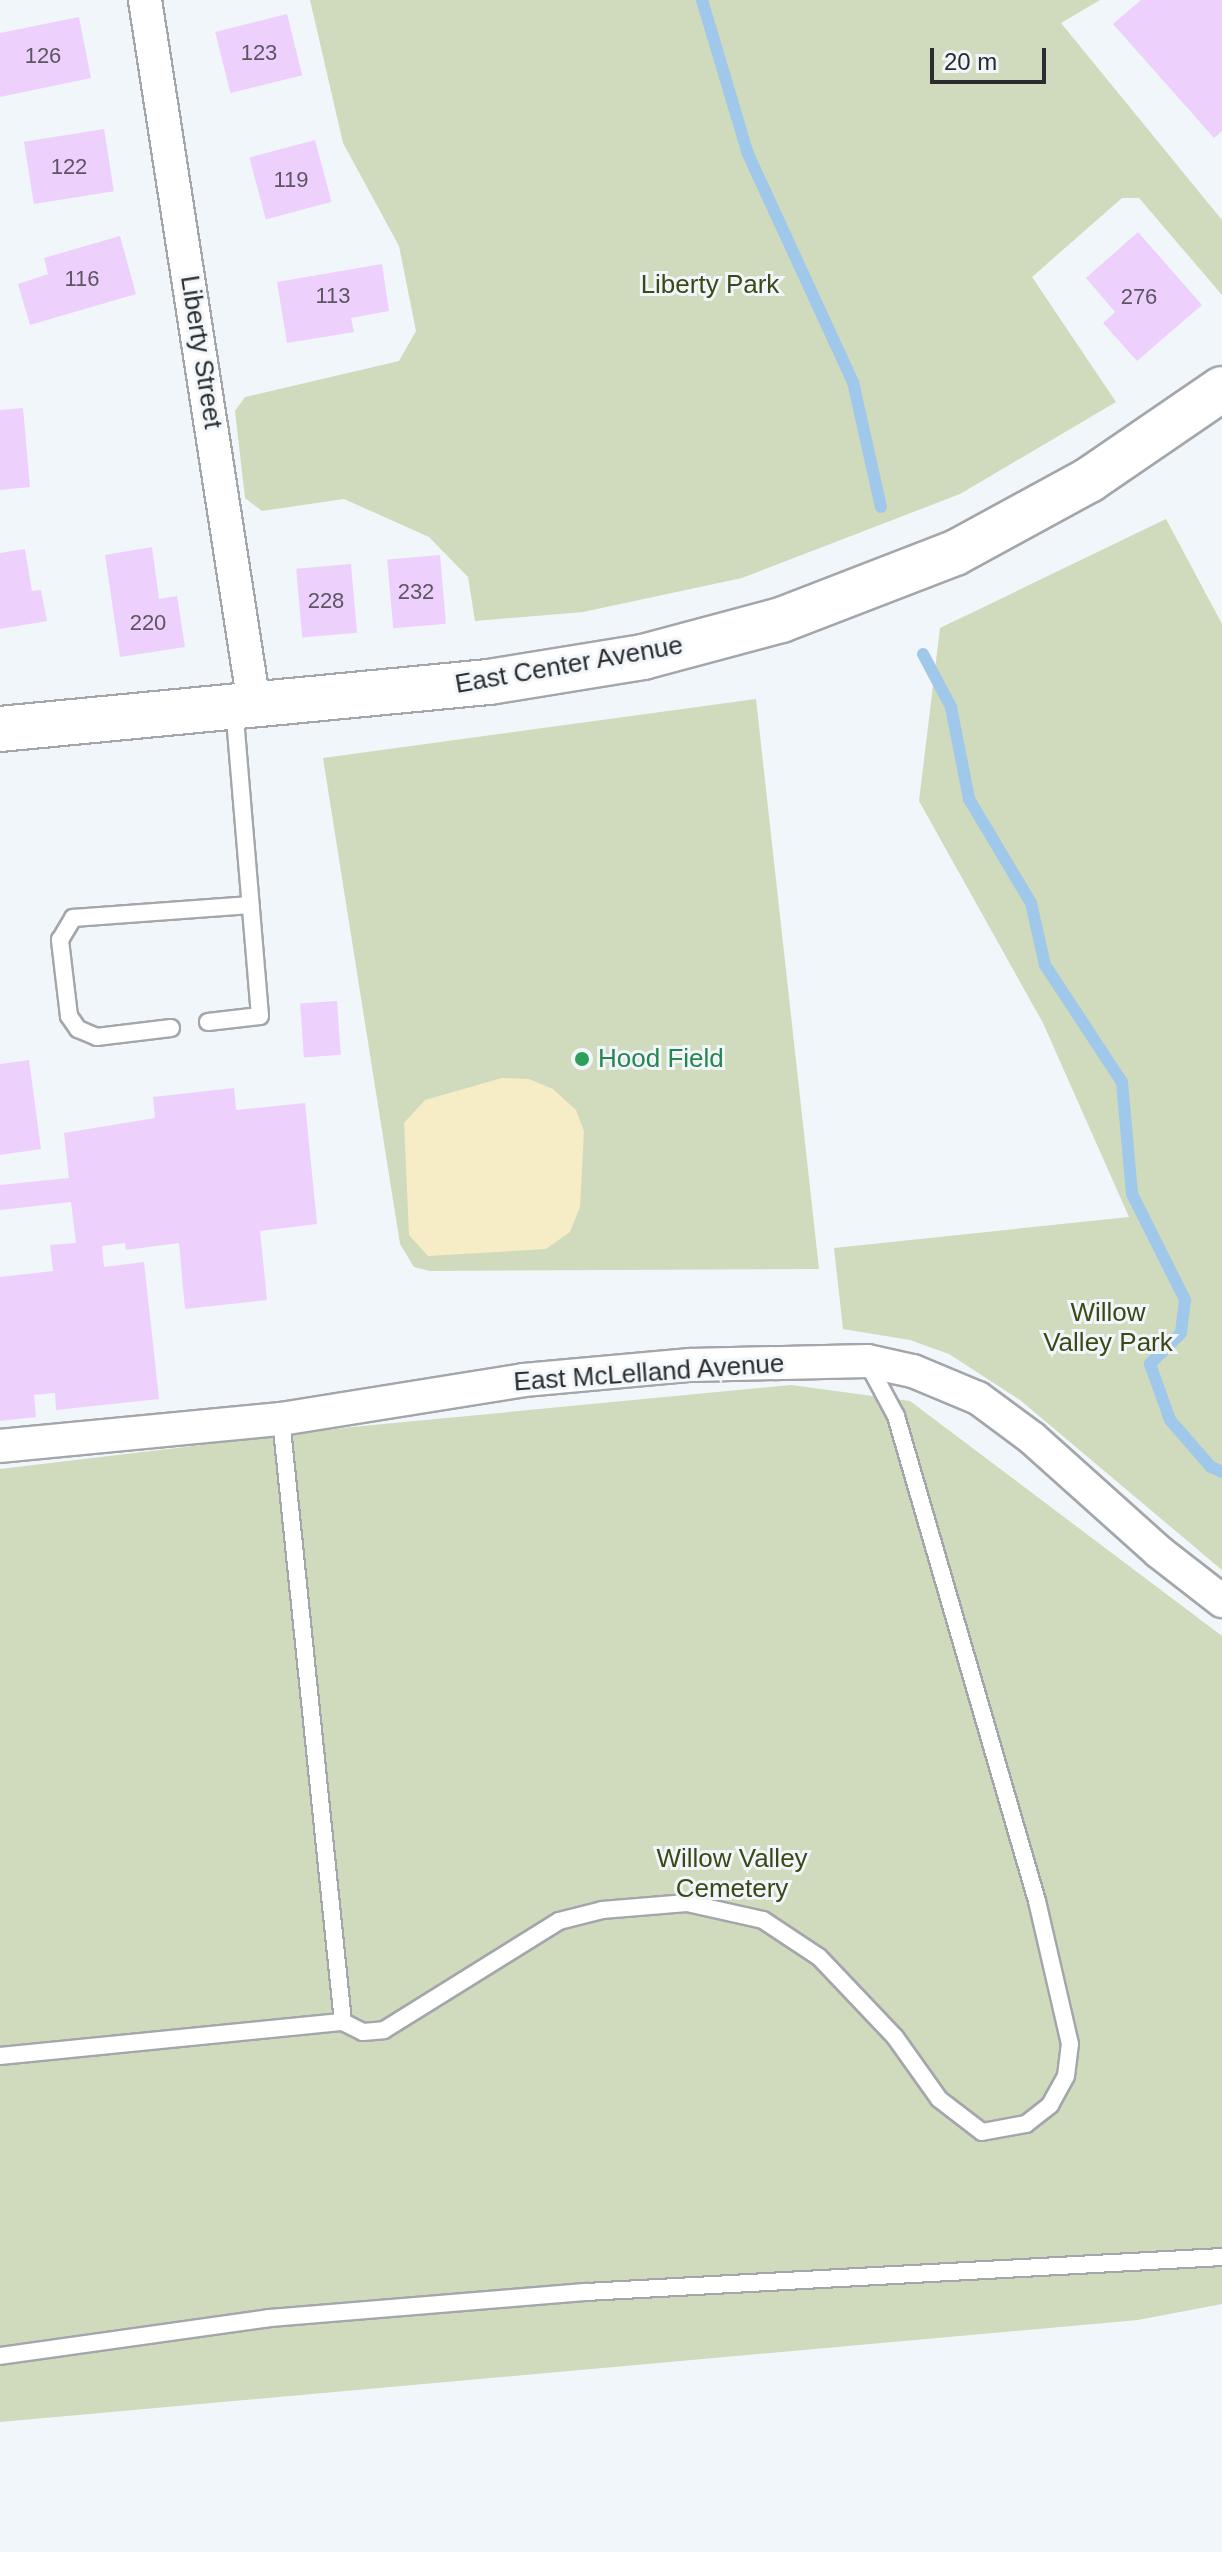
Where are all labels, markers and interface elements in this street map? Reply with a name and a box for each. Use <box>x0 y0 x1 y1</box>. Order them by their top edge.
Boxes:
scale bar <box>934 32 1050 82</box>
house number: 123 <box>241 40 277 66</box>
house number: 126 <box>25 43 61 69</box>
text: 20 m <box>944 48 997 75</box>
house number: 122 <box>51 154 87 180</box>
house number: 119 <box>273 167 309 193</box>
house number: 116 <box>64 266 100 292</box>
park label: Liberty Park <box>641 269 779 301</box>
street label: Liberty Street <box>173 273 229 431</box>
house number: 113 <box>315 283 351 309</box>
house number: 276 <box>1121 284 1157 310</box>
house number: 232 <box>398 579 434 605</box>
house number: 228 <box>308 588 344 614</box>
house number: 220 <box>130 610 166 636</box>
street label: East Center Avenue <box>452 629 686 701</box>
place label: Hood Field <box>598 1043 724 1075</box>
marker: Hood Field <box>573 1050 591 1068</box>
park label: Willow Valley Park <box>1043 1297 1173 1358</box>
street label: East McLelland Avenue <box>512 1348 786 1398</box>
park label: Willow Valley Cemetery <box>656 1843 808 1904</box>

